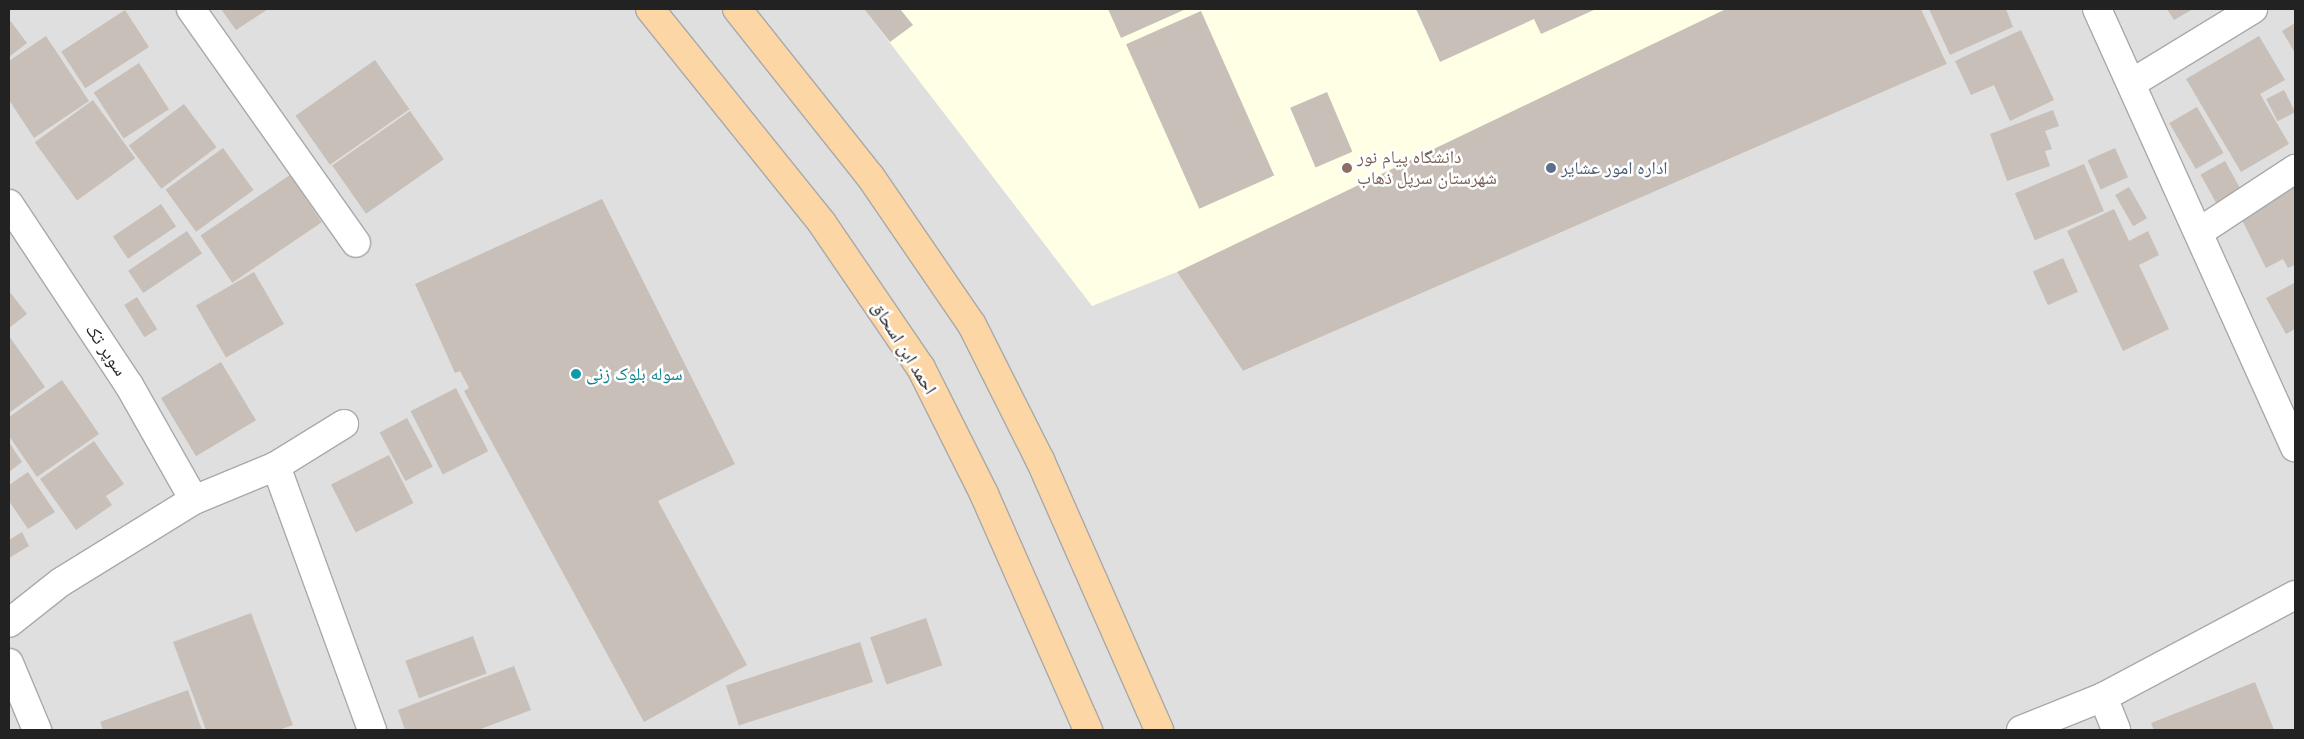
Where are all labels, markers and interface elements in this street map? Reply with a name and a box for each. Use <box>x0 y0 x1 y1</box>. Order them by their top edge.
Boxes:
place label: دانشگاه پیام نور شهرستان سرپل ذهاب <box>1357 147 1497 190</box>
place label: اداره امور عشایر <box>1561 157 1668 179</box>
marker: دانشگاه پیام نور شهرستان سرپل ذهاب <box>1341 162 1353 174</box>
marker: اداره امور عشایر <box>1545 162 1557 174</box>
street label: احمد ابن اسحاق <box>867 298 941 398</box>
street label: سوپر تک <box>81 320 131 380</box>
place label: سوله بلوک زنی <box>586 363 683 385</box>
marker: سوله بلوک زنی <box>570 368 582 380</box>

